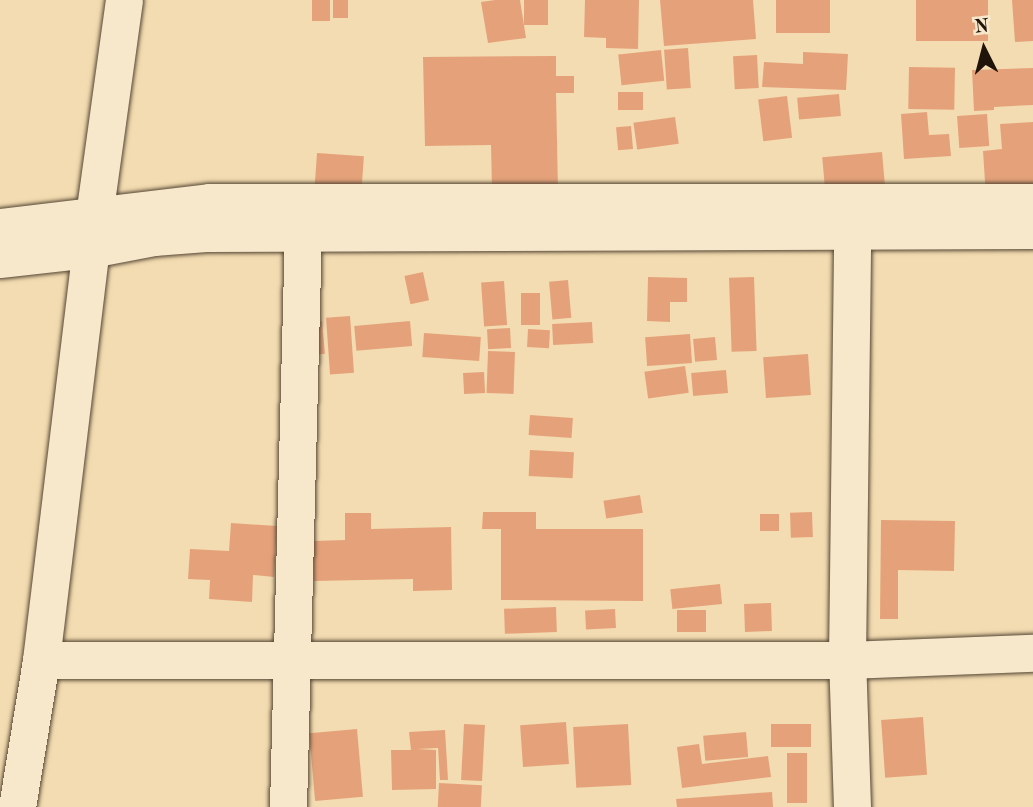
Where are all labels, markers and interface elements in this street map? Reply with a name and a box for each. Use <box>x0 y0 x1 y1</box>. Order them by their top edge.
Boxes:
north arrow <box>949 14 1019 84</box>
text: N <box>974 17 990 38</box>

